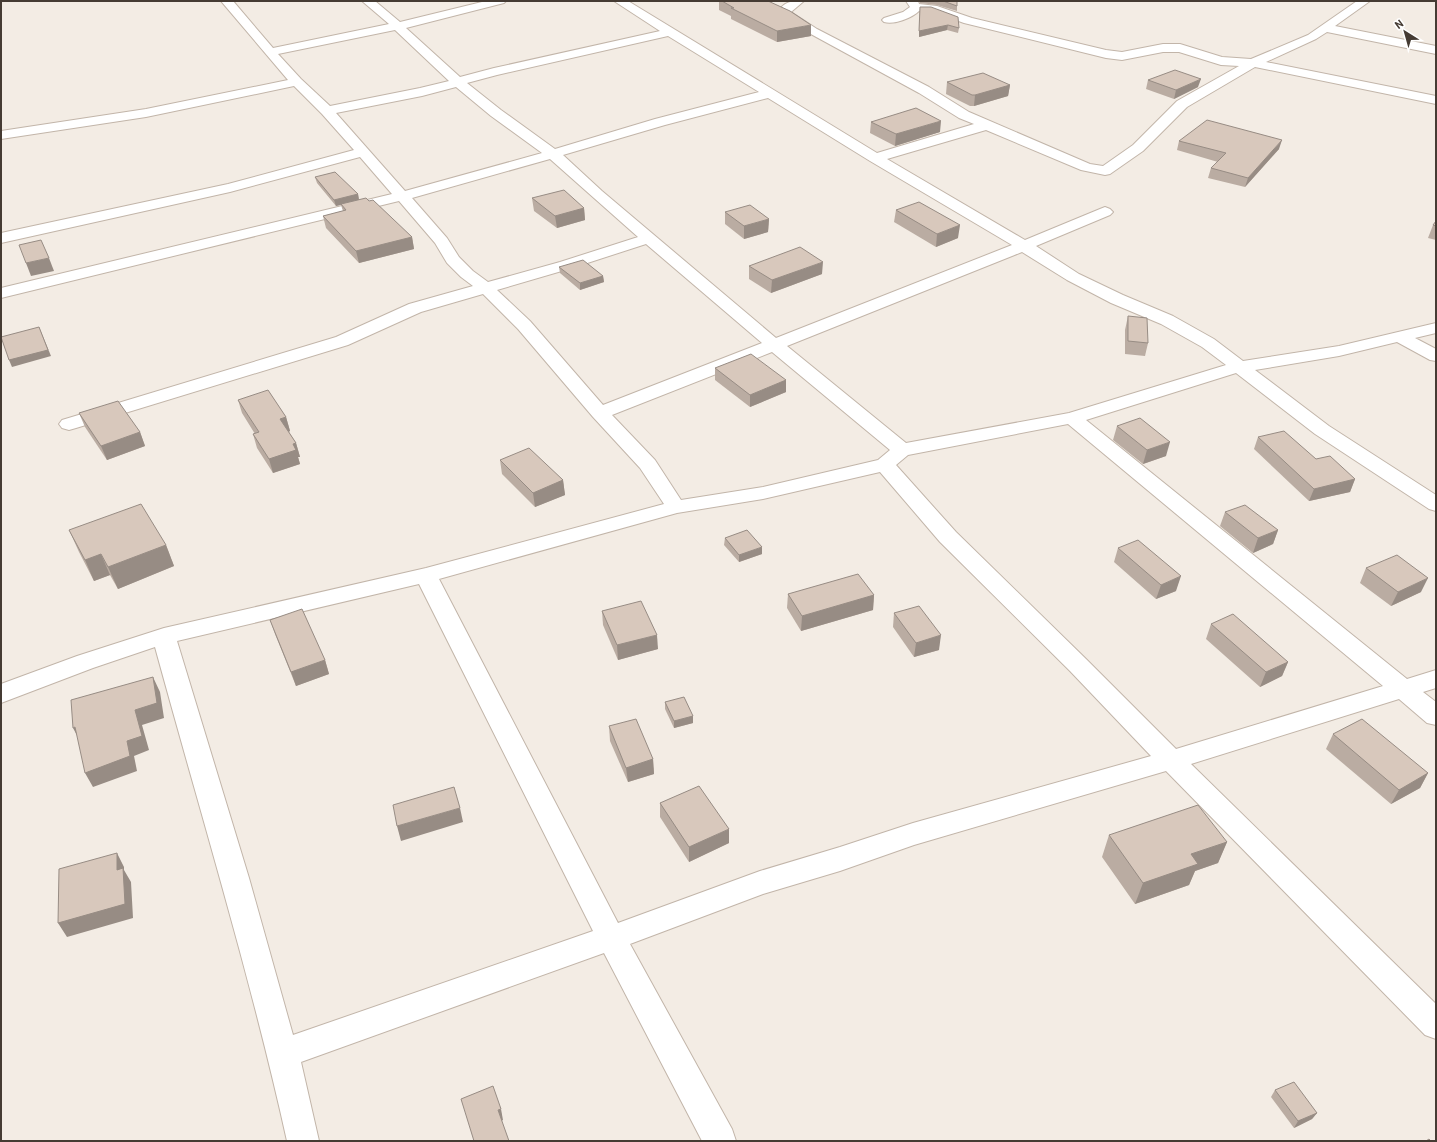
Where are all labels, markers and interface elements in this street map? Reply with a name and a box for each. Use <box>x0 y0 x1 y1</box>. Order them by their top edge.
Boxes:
north arrow <box>1385 12 1425 52</box>
text: N <box>1392 16 1406 31</box>

